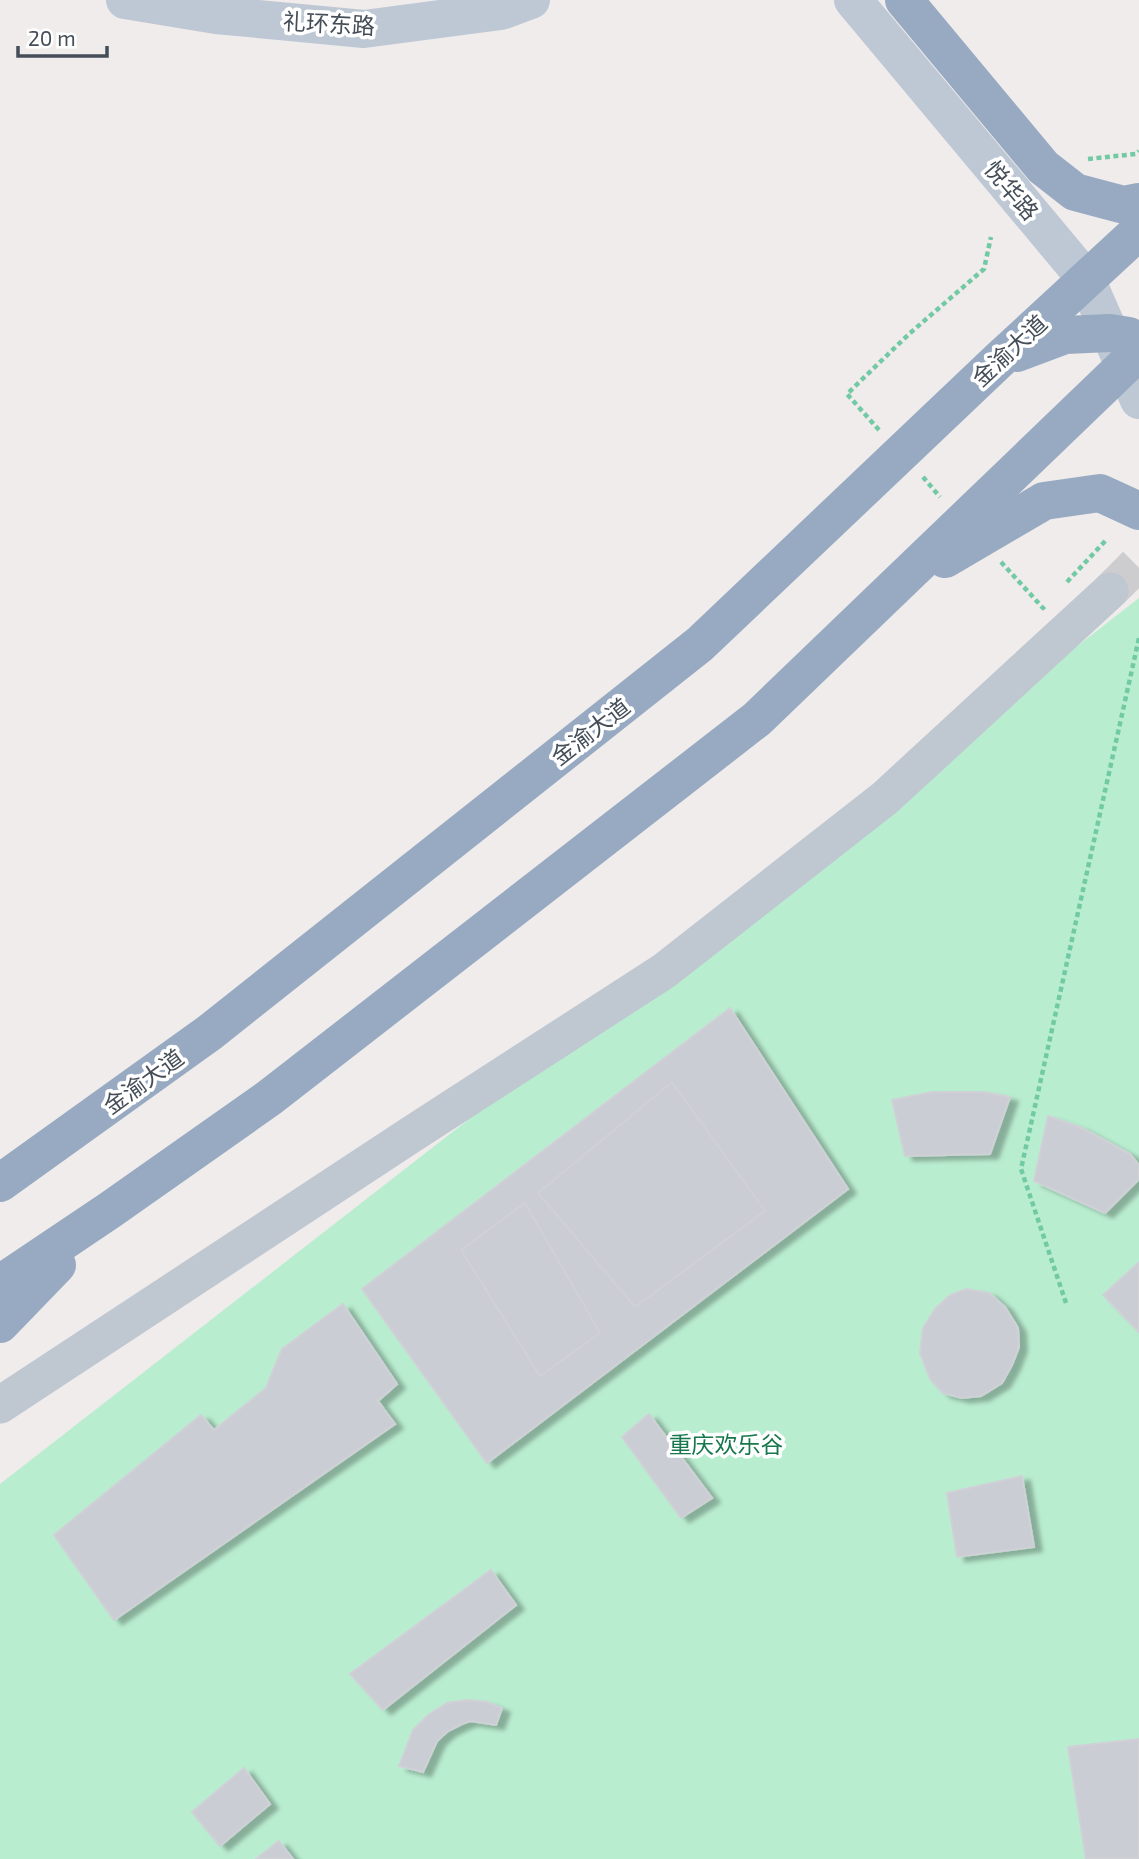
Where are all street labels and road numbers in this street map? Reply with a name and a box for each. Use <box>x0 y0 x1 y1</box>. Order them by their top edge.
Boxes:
street label: 礼环东路 <box>282 7 376 39</box>
street label: 悦华路 <box>979 155 1045 225</box>
street label: 金渝大道 <box>966 308 1052 392</box>
street label: 金渝大道 <box>545 692 635 770</box>
street label: 金渝大道 <box>98 1043 188 1119</box>

